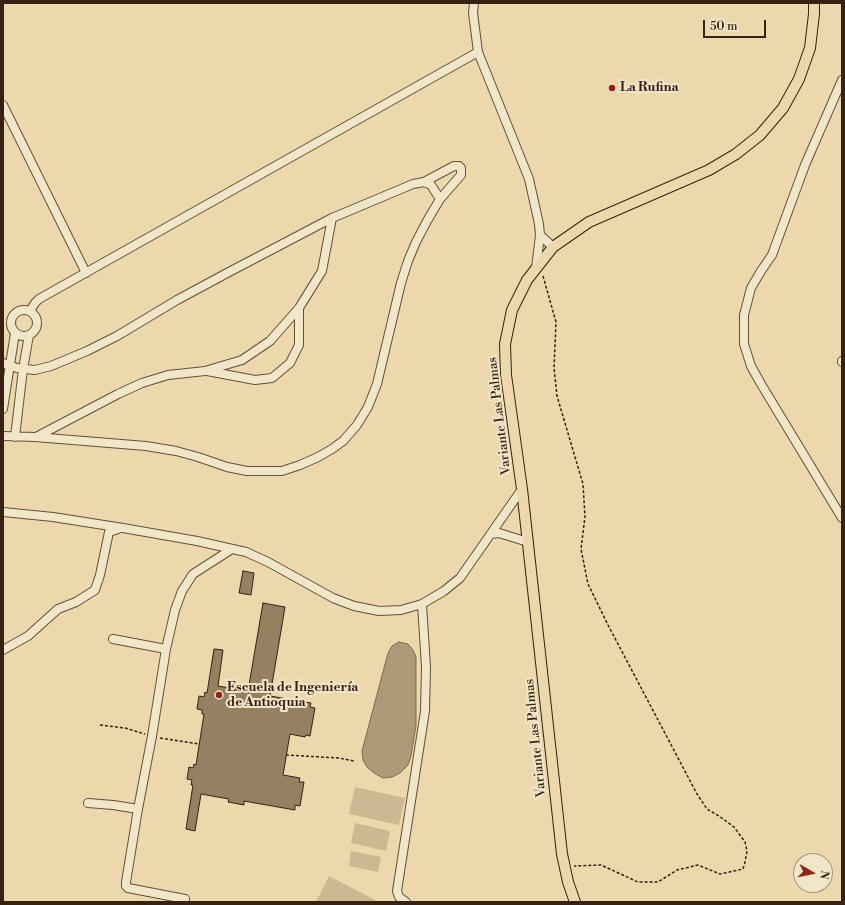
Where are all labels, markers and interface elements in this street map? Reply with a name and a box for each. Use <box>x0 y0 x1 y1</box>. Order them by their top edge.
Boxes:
scale bar <box>705 12 768 38</box>
text: 50 m <box>710 19 738 34</box>
place label: La Rufina <box>620 80 679 96</box>
marker: La Rufina <box>607 83 617 93</box>
street label: Variante Las Palmas <box>485 356 515 476</box>
street label: Variante Las Palmas <box>522 678 550 798</box>
place label: Escuela de Ingeniería de Antioquia <box>227 680 358 711</box>
marker: Escuela de Ingeniería de Antioquia <box>214 690 224 700</box>
north arrow <box>793 853 833 893</box>
text: N <box>816 869 831 880</box>

